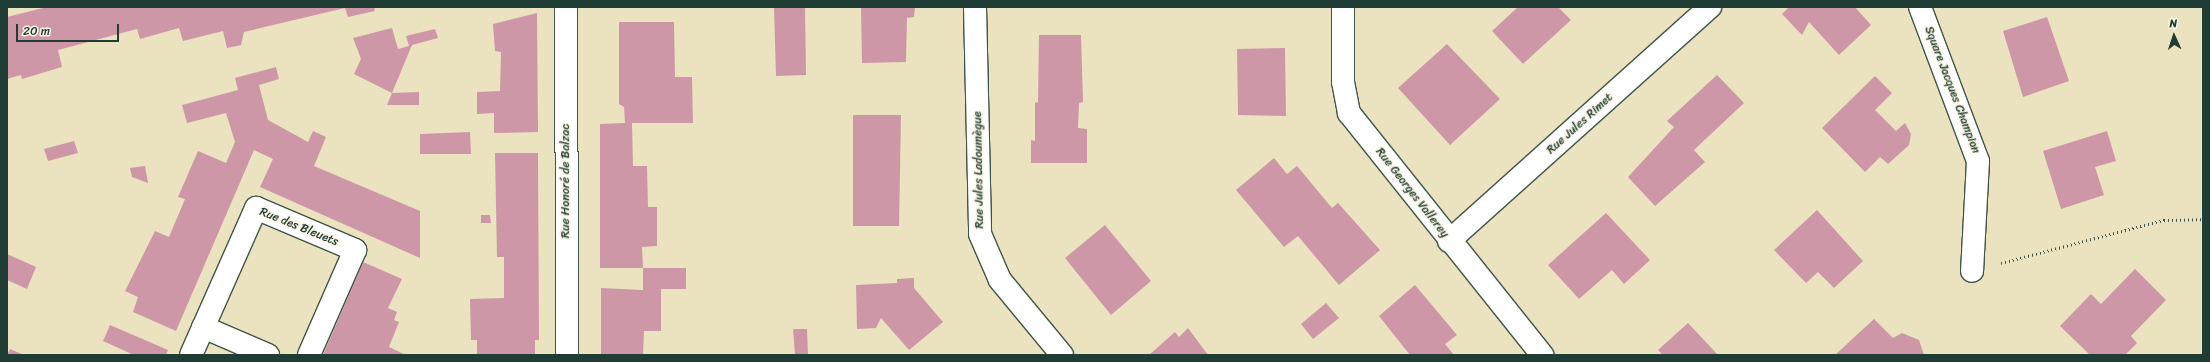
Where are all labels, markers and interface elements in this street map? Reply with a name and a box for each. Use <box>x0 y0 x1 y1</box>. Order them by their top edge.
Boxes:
text: N <box>2169 14 2178 33</box>
scale bar <box>18 16 121 42</box>
north arrow <box>2154 16 2194 56</box>
text: 20 m <box>23 20 50 42</box>
street label: Square Jacques Champion <box>1921 25 1983 155</box>
street label: Rue Jules Rimet <box>1544 90 1616 158</box>
street label: Rue Jules Ladoumègue <box>971 111 987 229</box>
street label: Rue Honoré de Balzac <box>559 124 573 238</box>
street label: Rue Georges Vallerey <box>1373 145 1451 241</box>
street label: Rue des Bleuets <box>258 205 340 249</box>

